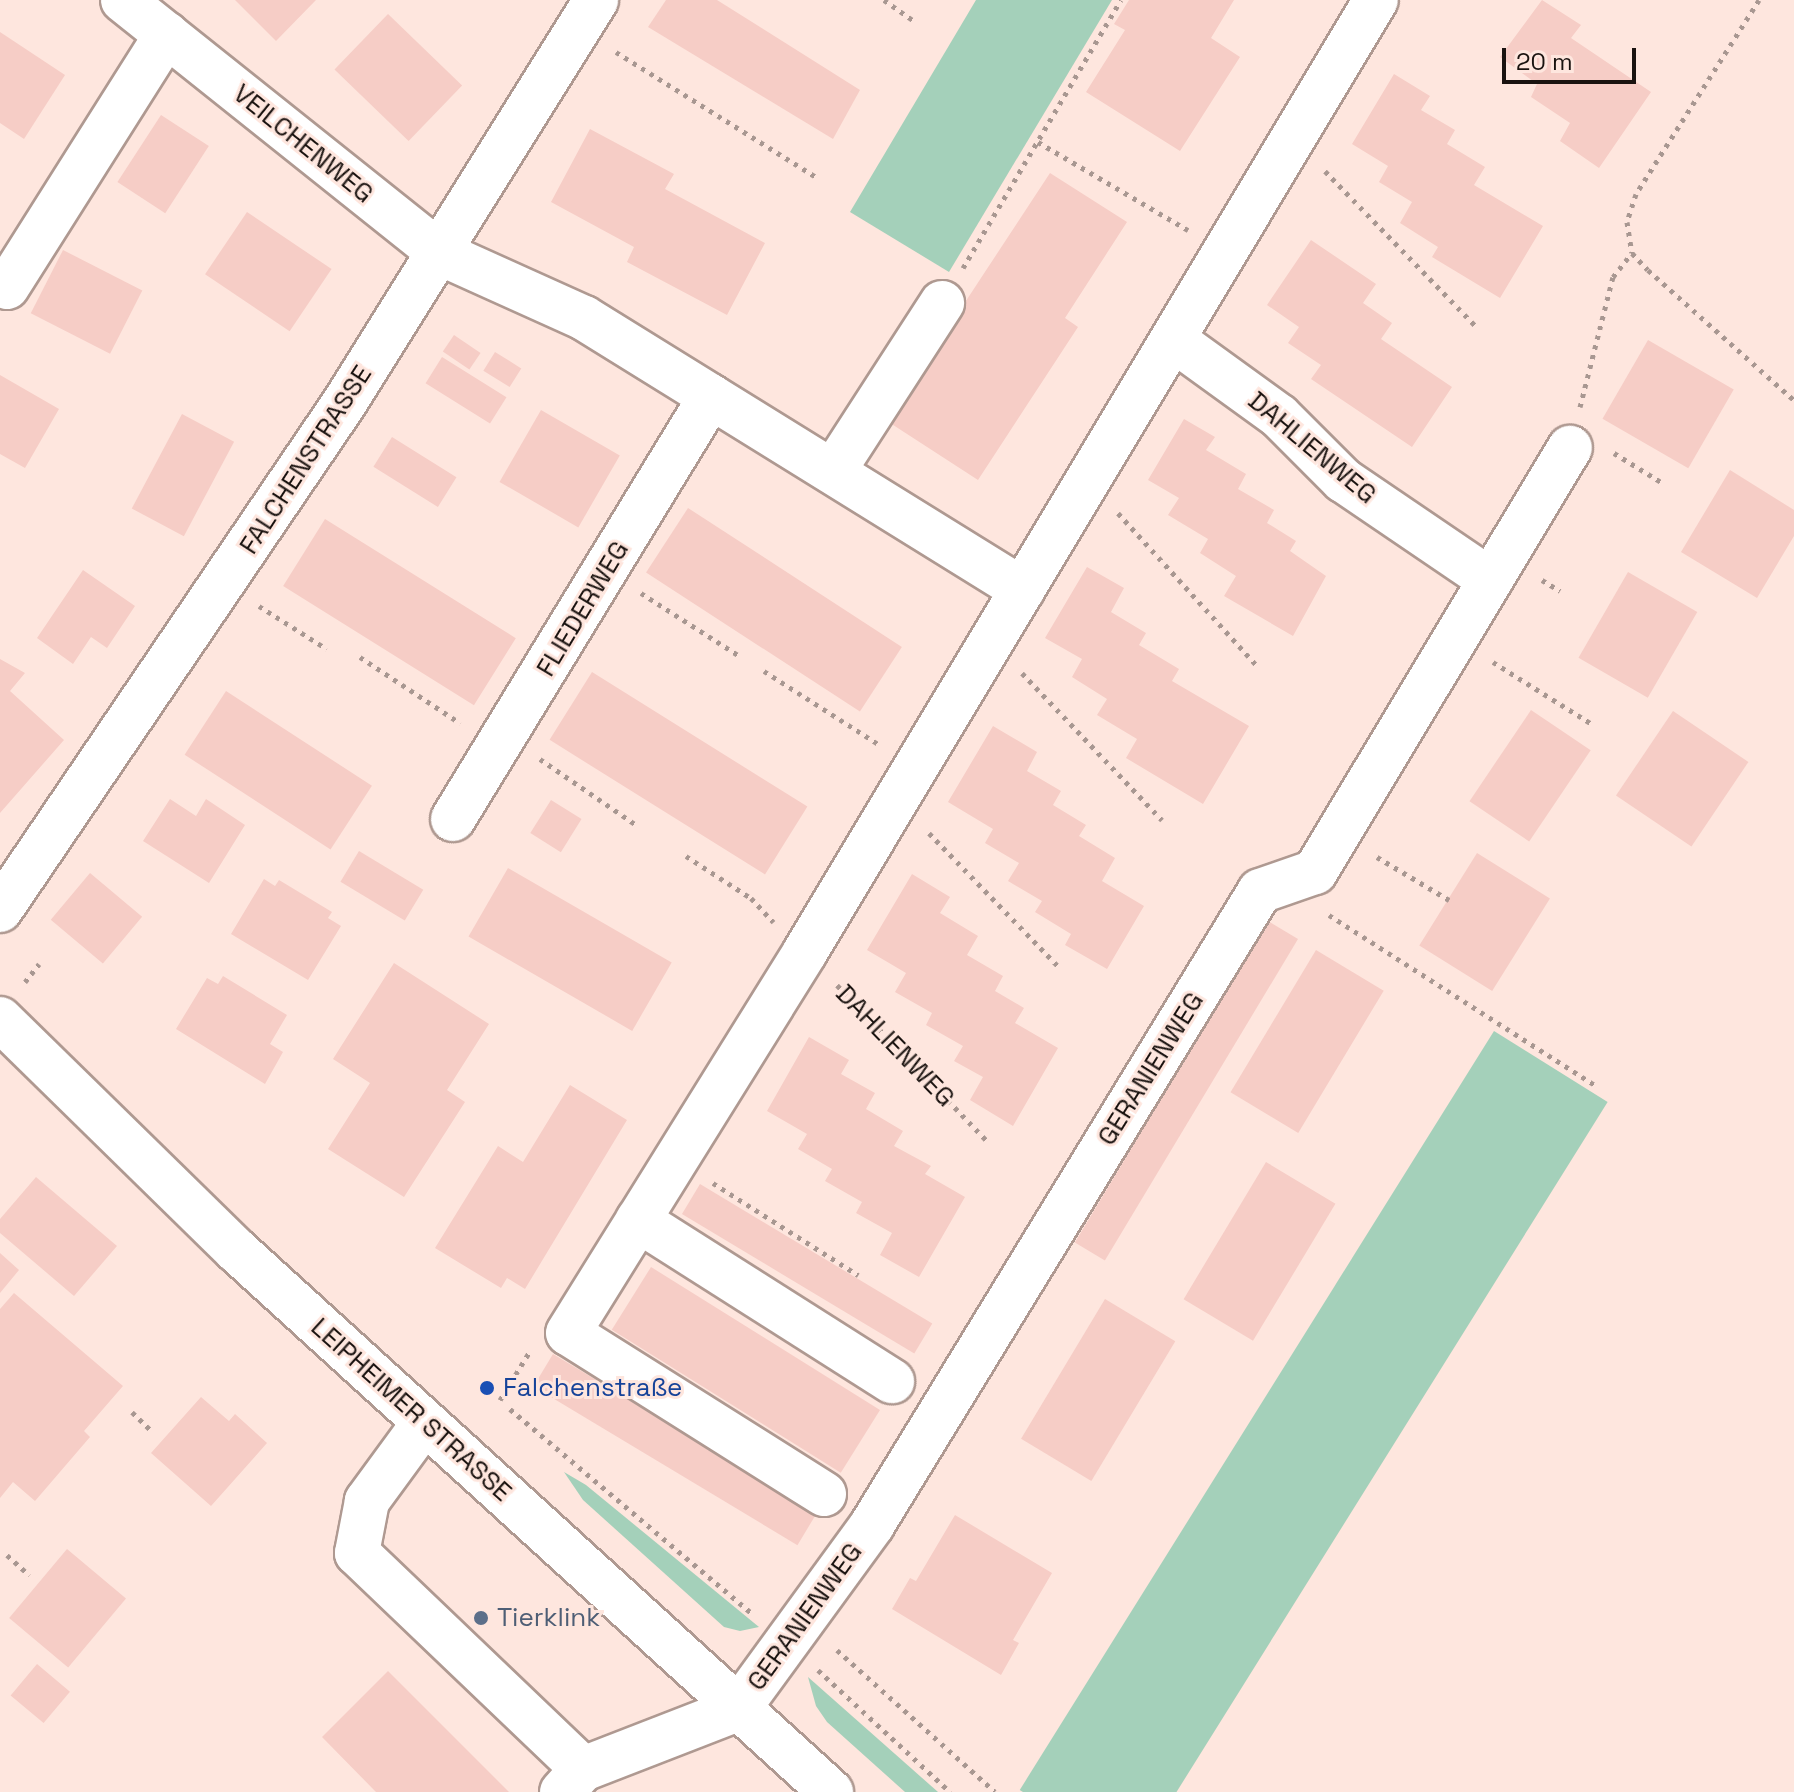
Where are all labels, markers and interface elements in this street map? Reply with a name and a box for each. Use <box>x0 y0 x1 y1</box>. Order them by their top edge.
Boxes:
scale bar <box>1506 32 1640 82</box>
text: 20 m <box>1516 46 1573 77</box>
street label: VEILCHENWEG <box>227 78 379 210</box>
street label: FALCHENSTRASSE <box>233 360 379 560</box>
street label: DAHLIENWEG <box>1242 385 1382 511</box>
street label: FLIEDERWEG <box>530 536 636 682</box>
street label: DAHLIENWEG <box>829 979 961 1113</box>
street label: GERANIENWEG <box>1091 987 1211 1151</box>
street label: LEIPHEIMER STRASSE <box>304 1312 518 1508</box>
place label: Falchenstraße <box>503 1372 682 1404</box>
marker: Falchenstraße <box>478 1379 496 1397</box>
street label: GERANIENWEG <box>741 1537 869 1697</box>
place label: Tierklink <box>497 1602 600 1634</box>
marker: Tierklink <box>472 1609 490 1627</box>

